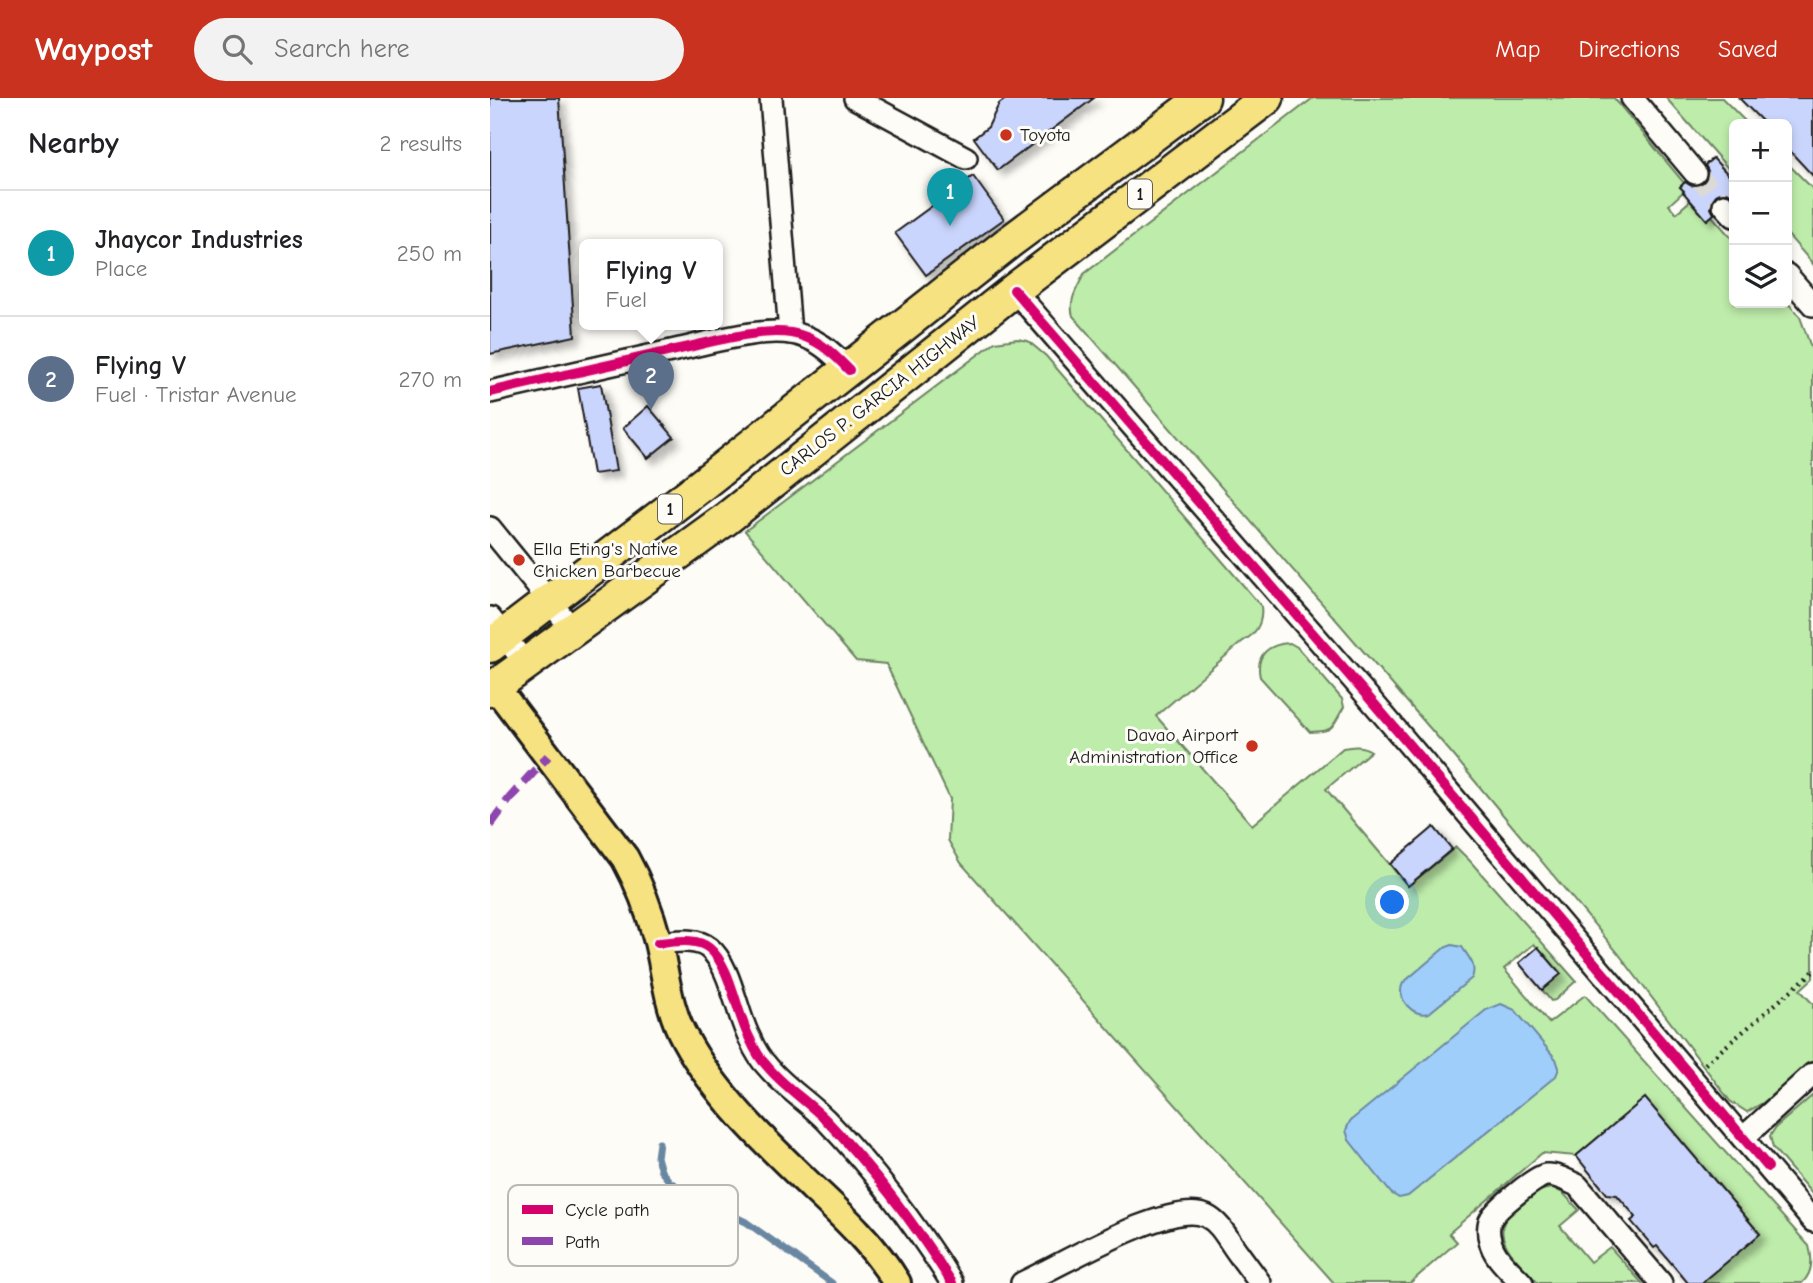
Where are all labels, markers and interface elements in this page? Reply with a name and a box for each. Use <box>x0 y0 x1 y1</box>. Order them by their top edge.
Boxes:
search box <box>194 18 684 81</box>
text: Waypost <box>35 30 152 68</box>
icon: search <box>218 30 256 68</box>
text: Search here <box>274 34 410 64</box>
text: Map <box>1495 35 1541 63</box>
text: Directions <box>1579 35 1680 63</box>
text: Saved <box>1718 35 1778 63</box>
map controls <box>1729 119 1792 308</box>
button: + <box>1729 119 1792 182</box>
place label: Toyota <box>1020 124 1071 146</box>
text: Nearby <box>28 126 119 161</box>
marker: Toyota <box>998 127 1014 143</box>
text: 2 results <box>380 130 462 157</box>
pin: 1 <box>927 168 973 226</box>
road number: 1 <box>1128 180 1152 208</box>
button: − <box>1729 182 1792 245</box>
text: Jhaycor Industries <box>95 225 303 255</box>
popup <box>579 239 723 330</box>
text: 1 <box>46 240 56 267</box>
text: 250 m <box>397 240 462 267</box>
button: layers <box>1729 245 1792 308</box>
text: Place <box>95 255 147 282</box>
text: Flying V <box>605 256 697 286</box>
text: Fuel <box>605 286 647 313</box>
street label: CARLOS P. GARCIA HIGHWAY <box>776 311 985 481</box>
text: Flying V <box>95 351 186 381</box>
pin: 2 <box>628 352 674 410</box>
text: 2 <box>45 366 57 393</box>
text: 270 m <box>398 366 462 393</box>
text: Fuel · Tristar Avenue <box>95 381 297 408</box>
road number: 1 <box>658 494 682 524</box>
place label: Ella Eting's Native Chicken Barbecue <box>533 538 681 582</box>
marker: Ella Eting's Native Chicken Barbecue <box>511 552 527 568</box>
place label: Davao Airport Administration Office <box>1069 724 1239 768</box>
marker: Davao Airport Administration Office <box>1244 738 1260 754</box>
your location <box>1375 885 1409 919</box>
legend <box>508 1185 738 1266</box>
text: Cycle path <box>565 1199 650 1221</box>
text: Path <box>565 1231 600 1253</box>

